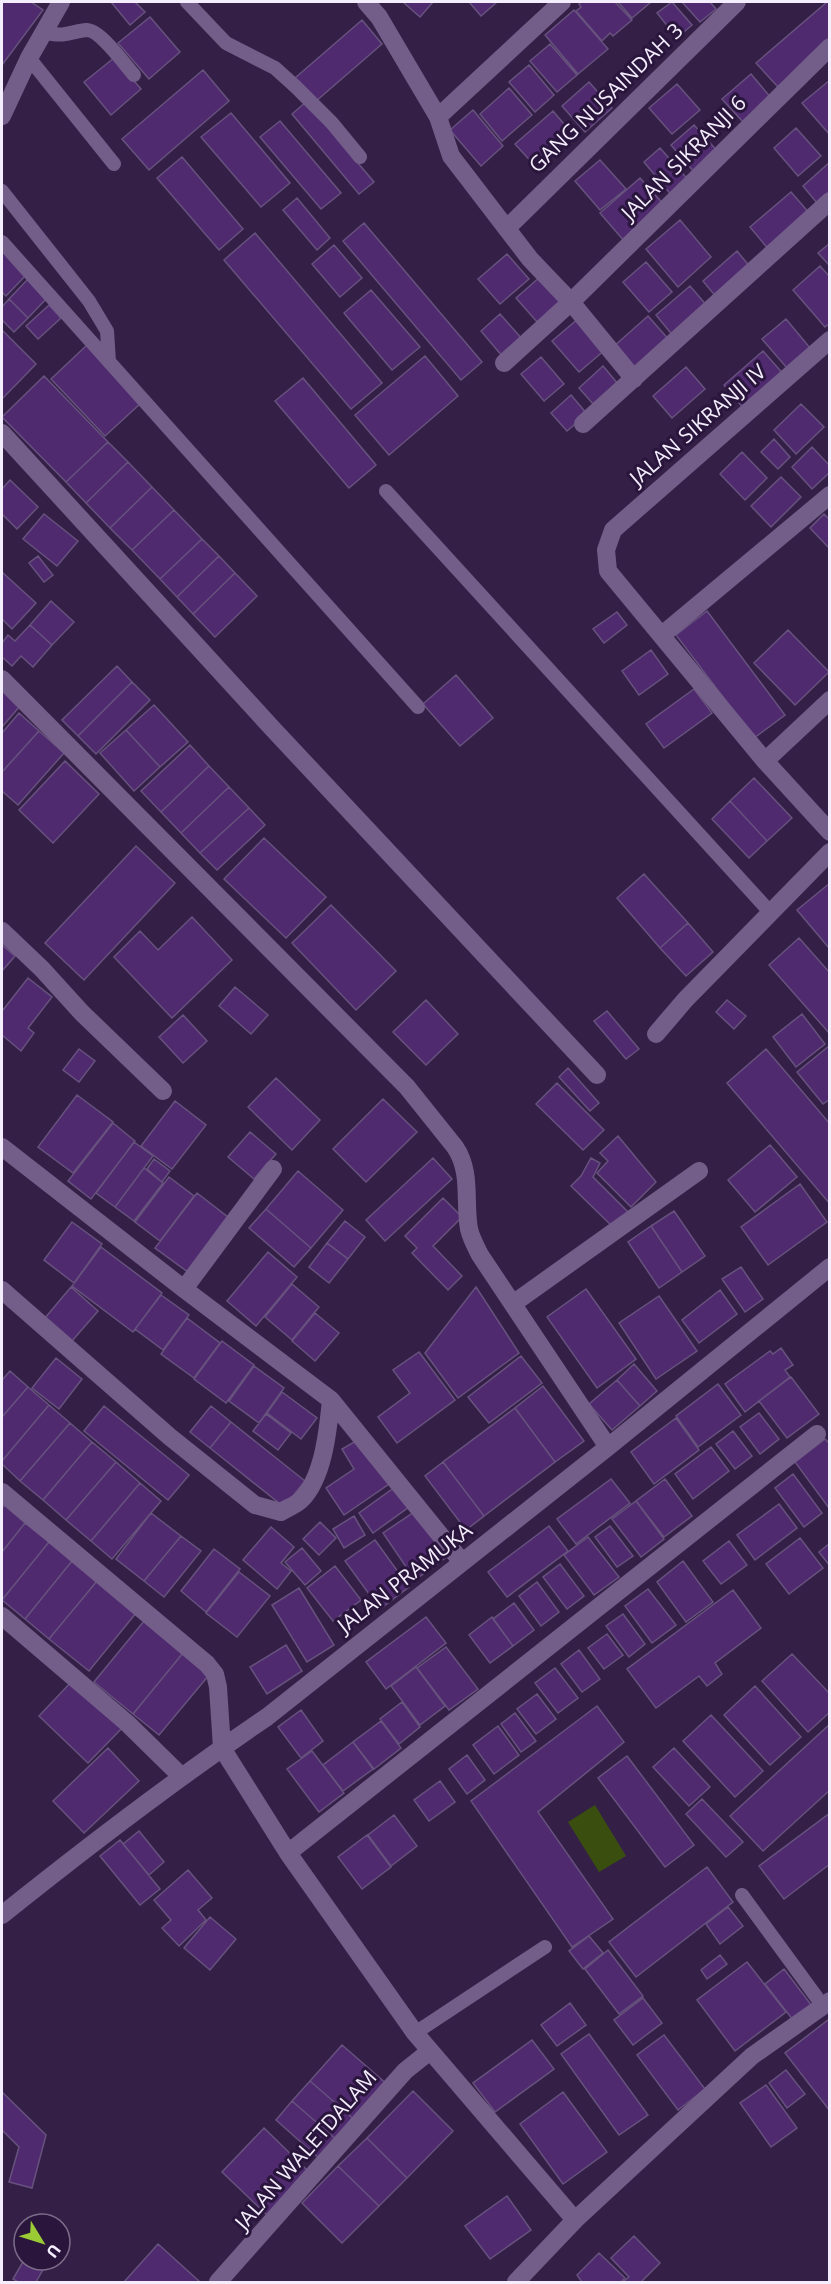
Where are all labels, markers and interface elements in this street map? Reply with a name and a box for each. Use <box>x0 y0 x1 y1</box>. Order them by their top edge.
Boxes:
street label: GANG NUSAINDAH 3 <box>522 16 688 178</box>
street label: JALAN SIKRANJI 6 <box>613 89 752 227</box>
street label: JALAN SIKRANJI IV <box>622 357 772 493</box>
street label: JALAN PRAMUKA <box>330 1515 478 1640</box>
street label: JALAN WALETDALAM <box>227 2064 382 2237</box>
north arrow <box>12 2212 72 2272</box>
text: U <box>41 2240 66 2263</box>

